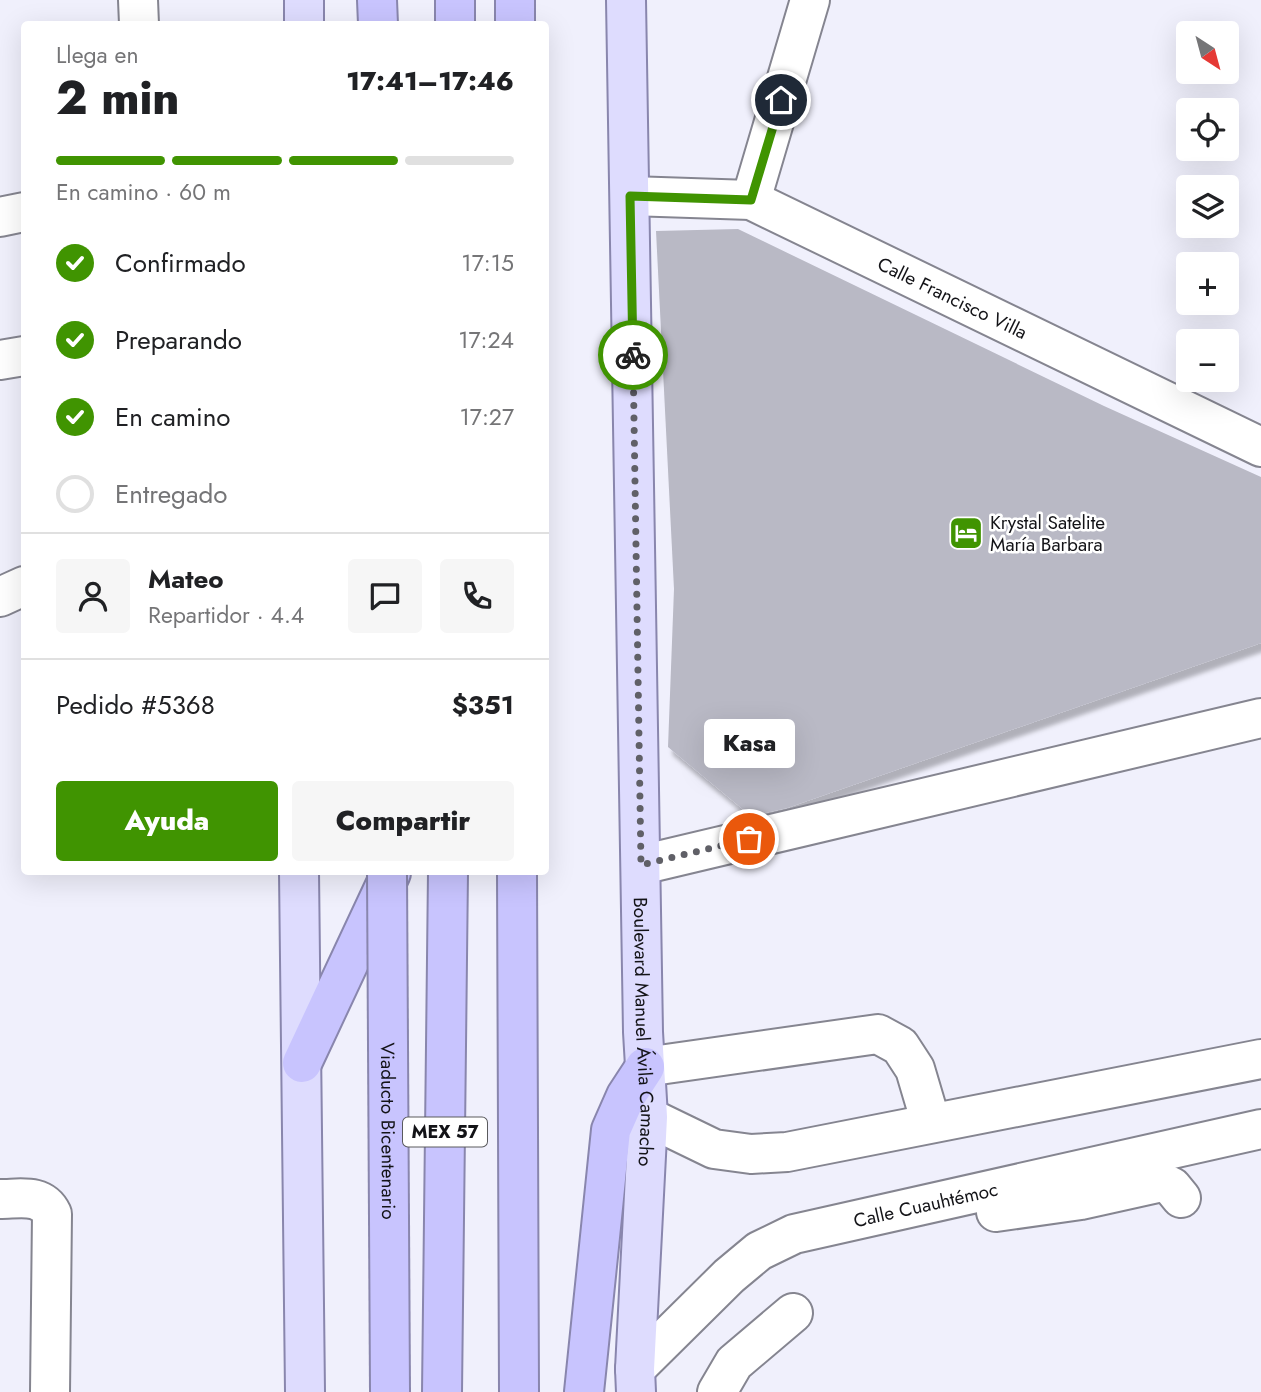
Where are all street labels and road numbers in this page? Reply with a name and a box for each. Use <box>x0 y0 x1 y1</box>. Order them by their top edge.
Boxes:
street label: Calle Francisco Villa <box>873 250 1032 345</box>
street label: Boulevard Manuel Ávila Camacho <box>627 897 662 1167</box>
street label: Viaducto Bicentenario <box>374 1042 403 1220</box>
road number: MEX 57 <box>403 1118 487 1147</box>
street label: Calle Cuauhtémoc <box>851 1175 1000 1234</box>

